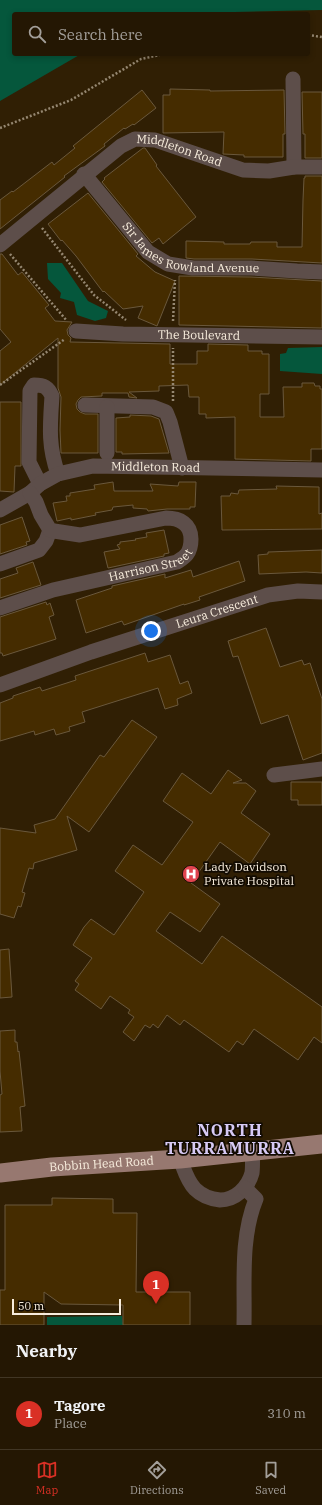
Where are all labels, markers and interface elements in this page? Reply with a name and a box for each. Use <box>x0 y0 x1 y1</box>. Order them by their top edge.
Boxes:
search box <box>12 12 310 56</box>
icon: search <box>26 23 48 45</box>
text: Search here <box>58 25 143 44</box>
street label: Middleton Road <box>136 131 224 169</box>
street label: Sir James Rowland Avenue <box>119 219 260 276</box>
street label: The Boulevard <box>158 327 240 343</box>
street label: Middleton Road <box>111 458 200 475</box>
street label: Harrison Street <box>107 546 196 584</box>
street label: Leura Crescent <box>174 591 260 631</box>
your location <box>141 621 161 641</box>
place label: Lady Davidson Private Hospital <box>204 859 295 888</box>
hospital icon: Lady Davidson Private Hospital <box>181 864 201 884</box>
district label: NORTH TURRAMURRA <box>165 1120 295 1158</box>
street label: Bobbin Head Road <box>49 1153 154 1174</box>
pin: 1 <box>143 1271 169 1304</box>
scale bar <box>12 1297 121 1316</box>
text: 50 m <box>18 1299 44 1313</box>
text: Nearby <box>16 1340 77 1362</box>
text: Tagore <box>54 1396 106 1415</box>
text: 1 <box>25 1405 33 1422</box>
text: 310 m <box>267 1405 306 1422</box>
text: Place <box>54 1415 87 1432</box>
tab: Map <box>36 1459 58 1497</box>
tab: Directions <box>130 1459 184 1497</box>
tab: Saved <box>255 1459 286 1497</box>

